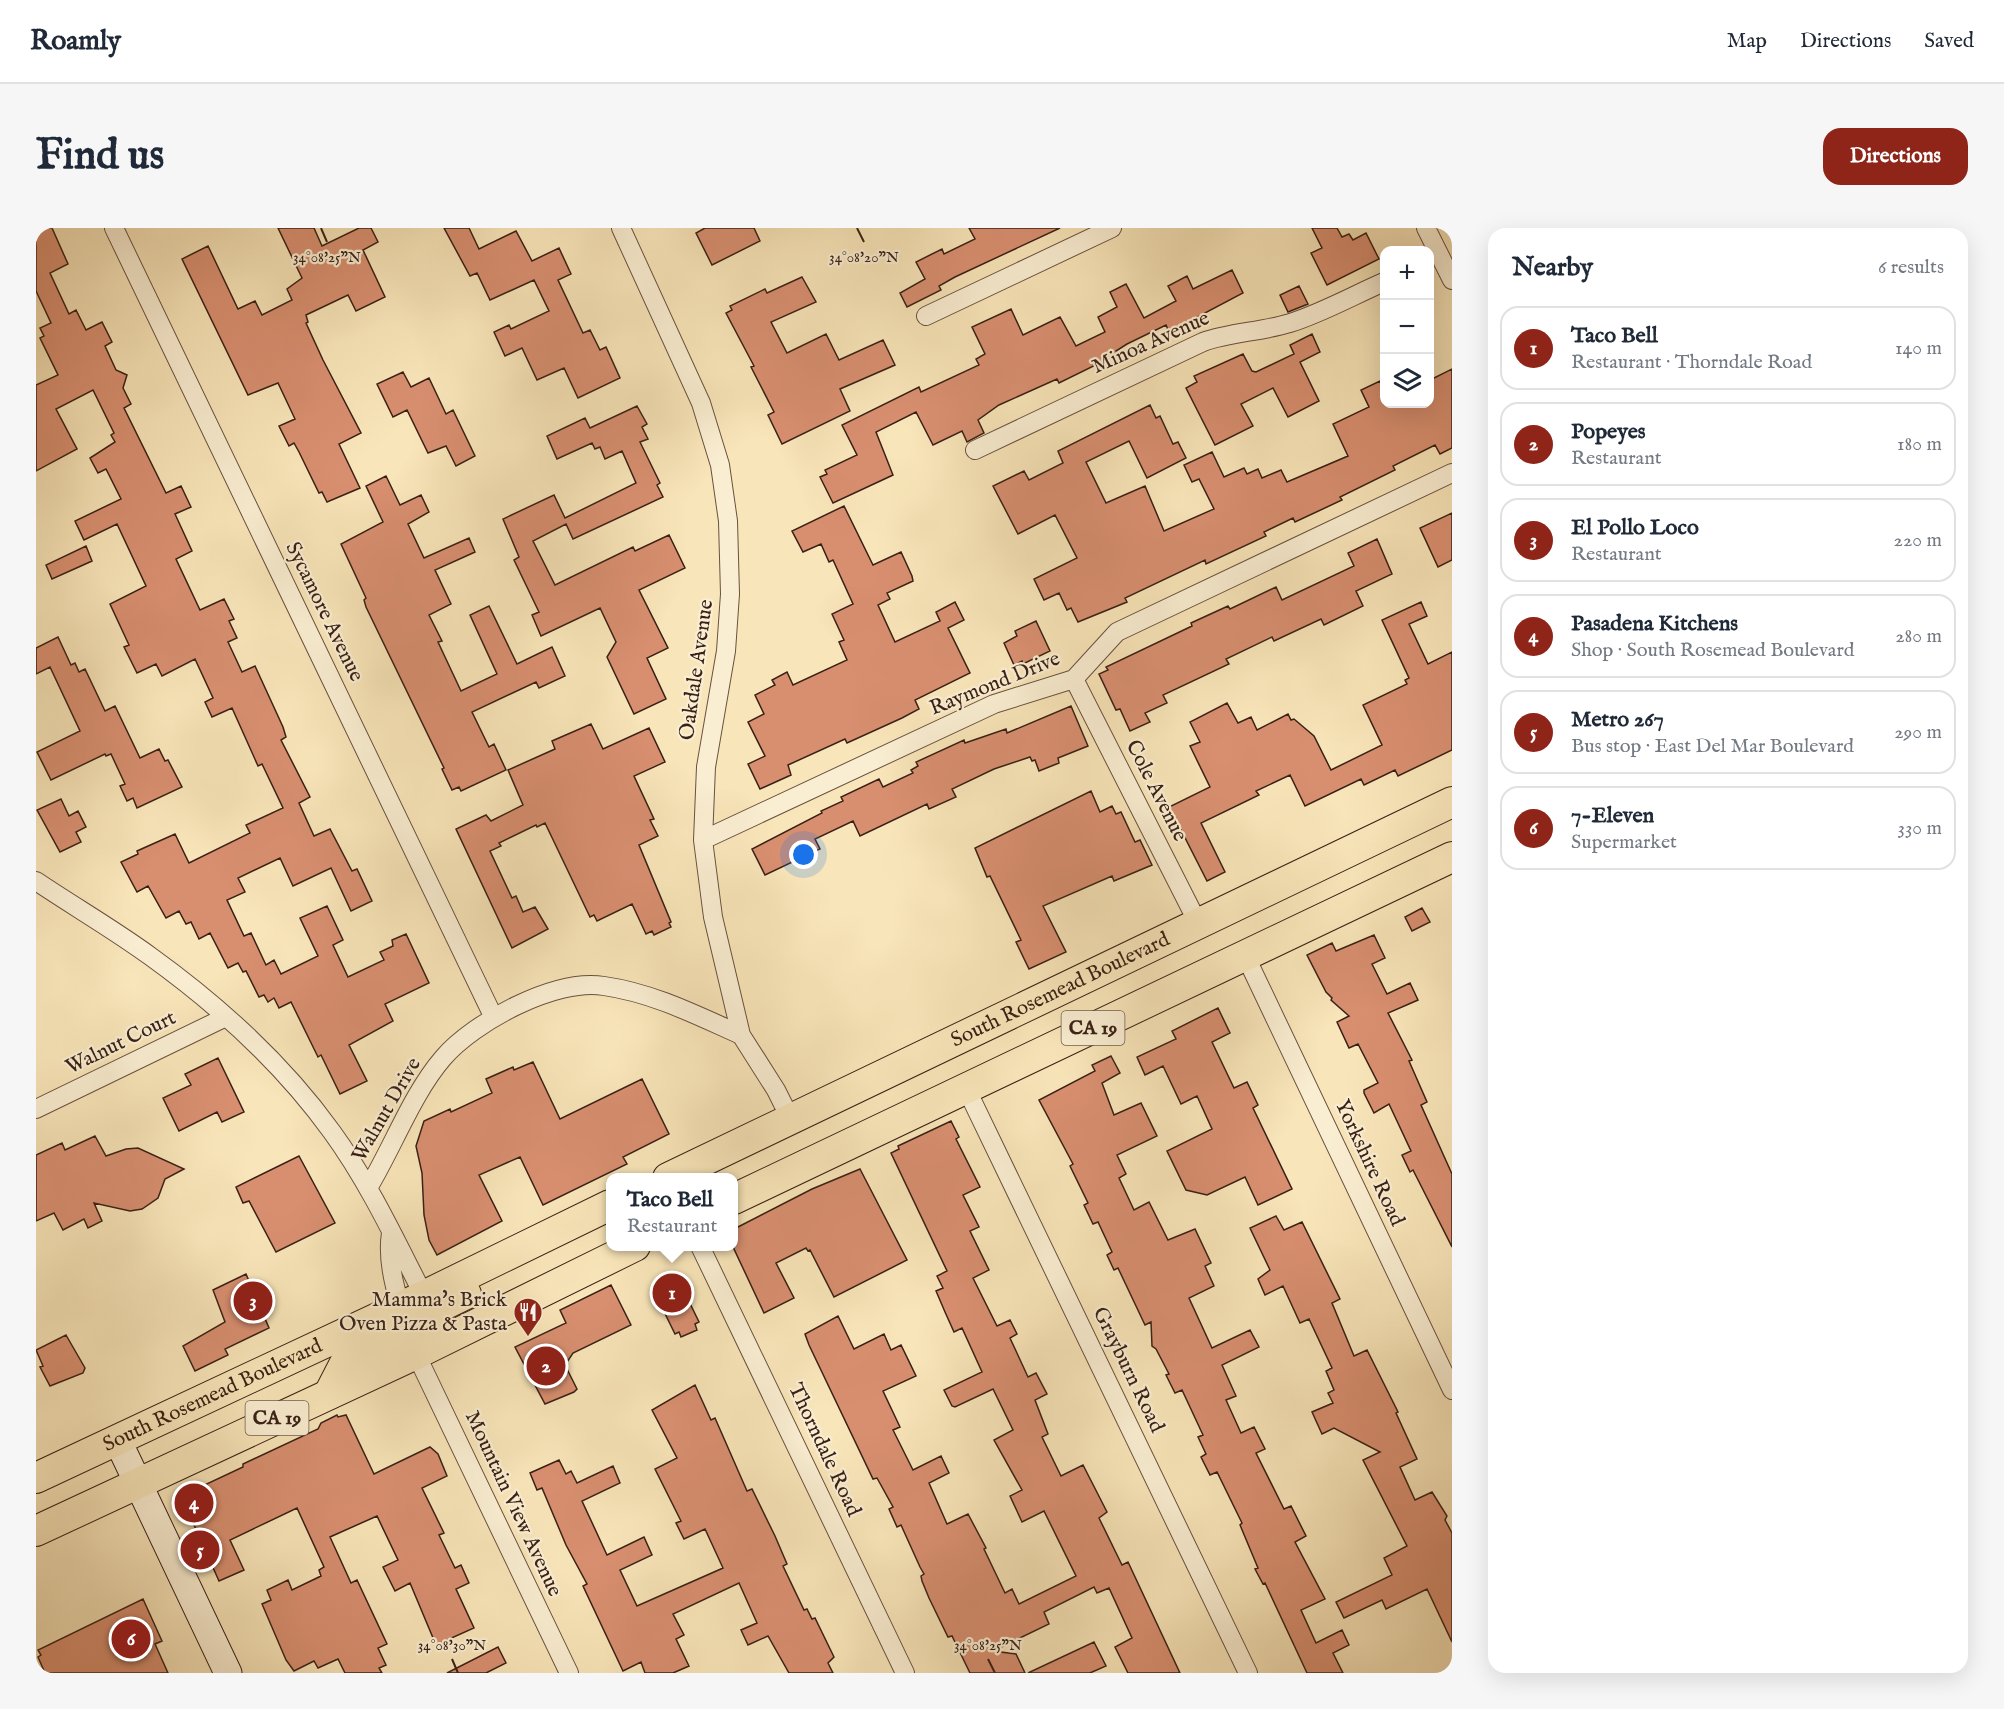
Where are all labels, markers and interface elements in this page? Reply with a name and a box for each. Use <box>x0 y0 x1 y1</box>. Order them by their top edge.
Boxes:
text: Roamly <box>30 24 121 59</box>
text: Map <box>1727 28 1767 55</box>
text: Directions <box>1800 28 1891 55</box>
text: Saved <box>1924 28 1974 55</box>
button: Directions <box>1823 128 1968 185</box>
text: Find us <box>36 130 164 183</box>
map controls <box>1380 246 1434 408</box>
button: + <box>1380 246 1434 300</box>
text: 34°08'25"N <box>293 248 361 267</box>
text: 34°08'20"N <box>829 248 899 267</box>
text: Nearby <box>1512 251 1593 284</box>
text: 6 results <box>1878 255 1944 280</box>
button: − <box>1380 300 1434 354</box>
street label: Minoa Avenue <box>1088 305 1214 381</box>
text: Taco Bell <box>1571 322 1658 350</box>
text: 1 <box>1530 336 1537 361</box>
text: 140 m <box>1895 336 1942 361</box>
text: Restaurant · Thorndale Road <box>1571 350 1812 375</box>
button: layers <box>1380 354 1434 408</box>
text: Popeyes <box>1571 418 1646 446</box>
text: 2 <box>1529 432 1538 457</box>
text: 180 m <box>1897 432 1942 457</box>
text: Restaurant <box>1571 446 1662 471</box>
text: El Pollo Loco <box>1571 514 1699 542</box>
text: 3 <box>1530 528 1537 553</box>
text: 220 m <box>1894 528 1942 553</box>
street label: Sycamore Avenue <box>279 538 370 687</box>
text: Restaurant <box>1571 542 1662 567</box>
street label: Oakdale Avenue <box>674 597 720 742</box>
text: Pasadena Kitchens <box>1571 610 1738 638</box>
text: 4 <box>1529 624 1538 649</box>
text: 280 m <box>1895 624 1942 649</box>
text: Shop · South Rosemead Boulevard <box>1571 638 1854 663</box>
street label: Raymond Drive <box>926 645 1065 722</box>
text: Metro 267 <box>1571 706 1664 734</box>
text: 5 <box>1530 720 1537 745</box>
text: 290 m <box>1894 720 1942 745</box>
text: Bus stop · East Del Mar Boulevard <box>1571 734 1854 759</box>
street label: Cole Avenue <box>1119 736 1193 847</box>
text: 7-Eleven <box>1571 802 1654 830</box>
text: 6 <box>1529 816 1538 841</box>
text: 330 m <box>1897 816 1942 841</box>
text: Supermarket <box>1571 830 1677 855</box>
your location <box>789 840 818 869</box>
street label: South Rosemead Boulevard <box>946 926 1175 1054</box>
street label: Walnut Court <box>61 1005 181 1081</box>
road number: CA 19 <box>1062 1011 1124 1045</box>
street label: Walnut Drive <box>346 1053 428 1167</box>
street label: Yorkshire Road <box>1328 1095 1410 1231</box>
popup <box>606 1173 738 1251</box>
text: Taco Bell <box>627 1186 713 1214</box>
text: Restaurant <box>627 1214 717 1239</box>
pin: 1 <box>652 1270 692 1316</box>
pin: 3 <box>234 1278 272 1324</box>
place label: Mamma's Brick Oven Pizza & Pasta <box>339 1287 508 1338</box>
restaurant icon: Mamma's Brick Oven Pizza & Pasta <box>512 1296 544 1338</box>
street label: Grayburn Road <box>1086 1303 1170 1438</box>
street label: South Rosemead Boulevard <box>98 1332 327 1458</box>
pin: 2 <box>526 1344 566 1388</box>
street label: Thorndale Road <box>781 1379 867 1522</box>
road number: CA 19 <box>246 1401 308 1435</box>
street label: Mountain View Avenue <box>458 1407 568 1602</box>
pin: 4 <box>174 1480 214 1526</box>
pin: 5 <box>180 1528 220 1572</box>
pin: 6 <box>112 1616 151 1662</box>
text: 34°08'30"N <box>418 1636 486 1655</box>
text: 34°08'25"N <box>954 1636 1022 1655</box>

